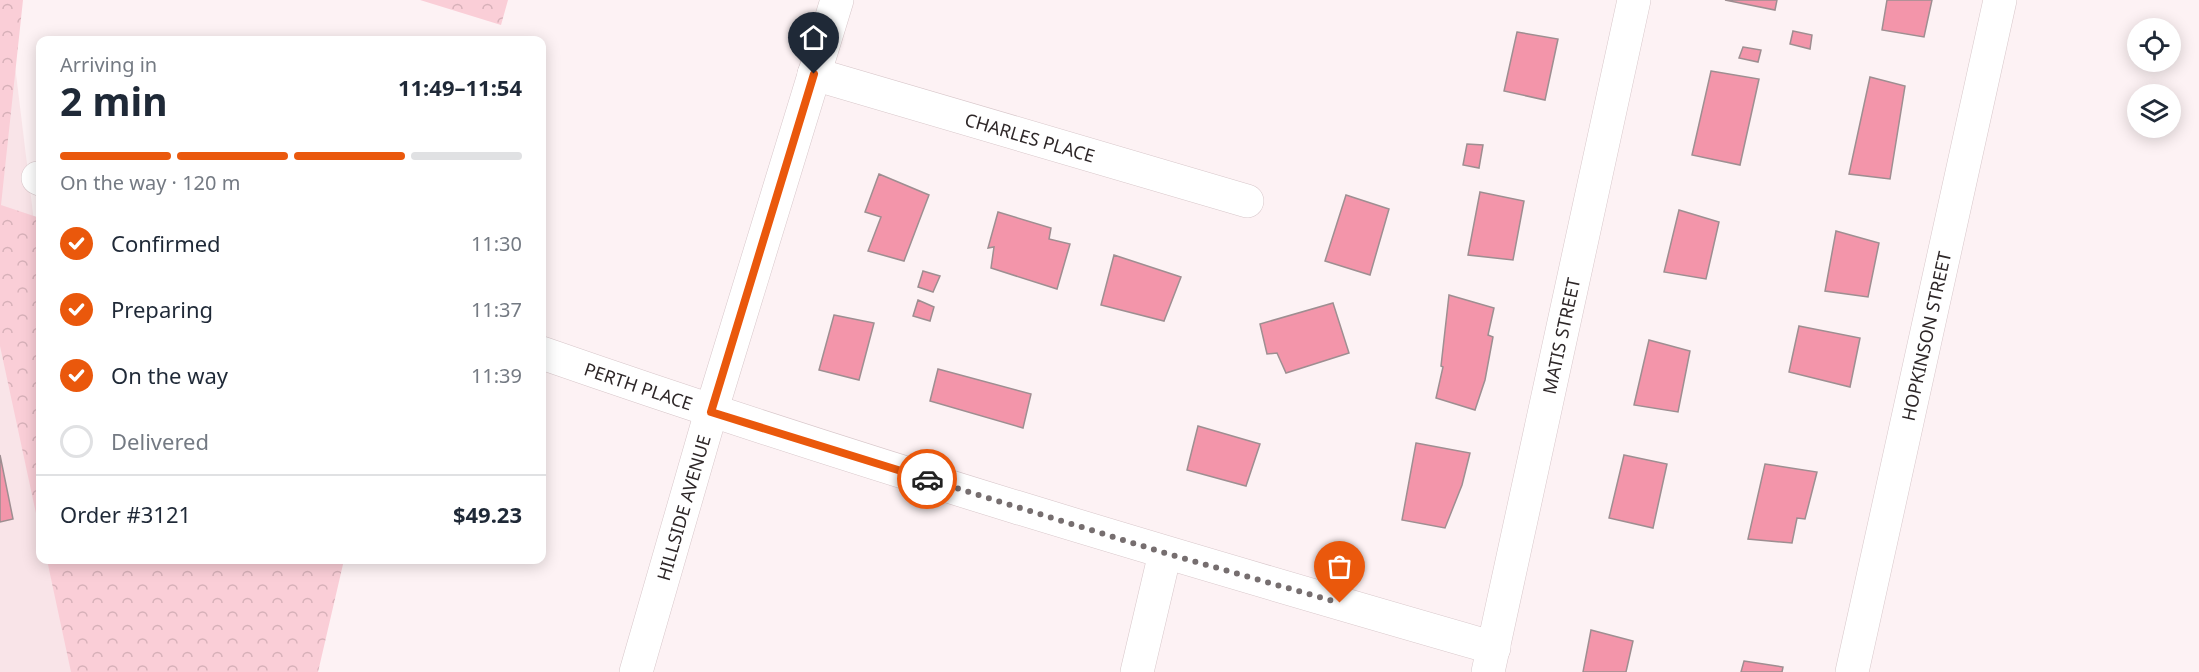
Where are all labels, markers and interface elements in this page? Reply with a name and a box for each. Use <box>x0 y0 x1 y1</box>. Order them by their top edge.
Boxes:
pin <box>788 12 839 74</box>
map controls <box>2127 18 2181 138</box>
button: locate <box>2127 18 2181 72</box>
icon: home <box>797 21 830 54</box>
text: Arriving in <box>60 51 157 78</box>
text: 11:49–11:54 <box>398 72 522 102</box>
text: 2 min <box>60 74 167 127</box>
button: layers <box>2127 84 2181 138</box>
street label: CHARLES PLACE <box>962 107 1098 168</box>
text: On the way · 120 m <box>60 169 240 196</box>
icon: check <box>60 227 93 260</box>
text: Confirmed <box>111 228 221 258</box>
text: 11:30 <box>471 230 522 257</box>
street label: HOPKINSON STREET <box>1896 249 1956 423</box>
street label: MATIS STREET <box>1537 275 1585 396</box>
icon: check <box>60 293 93 326</box>
text: Preparing <box>111 294 213 324</box>
text: 11:37 <box>471 296 522 323</box>
street label: PERTH PLACE <box>581 357 696 415</box>
icon: check <box>60 359 93 392</box>
text: On the way <box>111 360 228 390</box>
text: 11:39 <box>471 362 522 389</box>
text: Delivered <box>111 426 209 456</box>
street label: HILLSIDE AVENUE <box>651 432 716 583</box>
courier <box>897 449 957 509</box>
icon: car <box>911 463 944 496</box>
text: Order #3121 <box>60 499 191 529</box>
text: $49.23 <box>453 499 522 529</box>
pin <box>1314 541 1365 603</box>
icon: bag <box>1323 550 1356 583</box>

